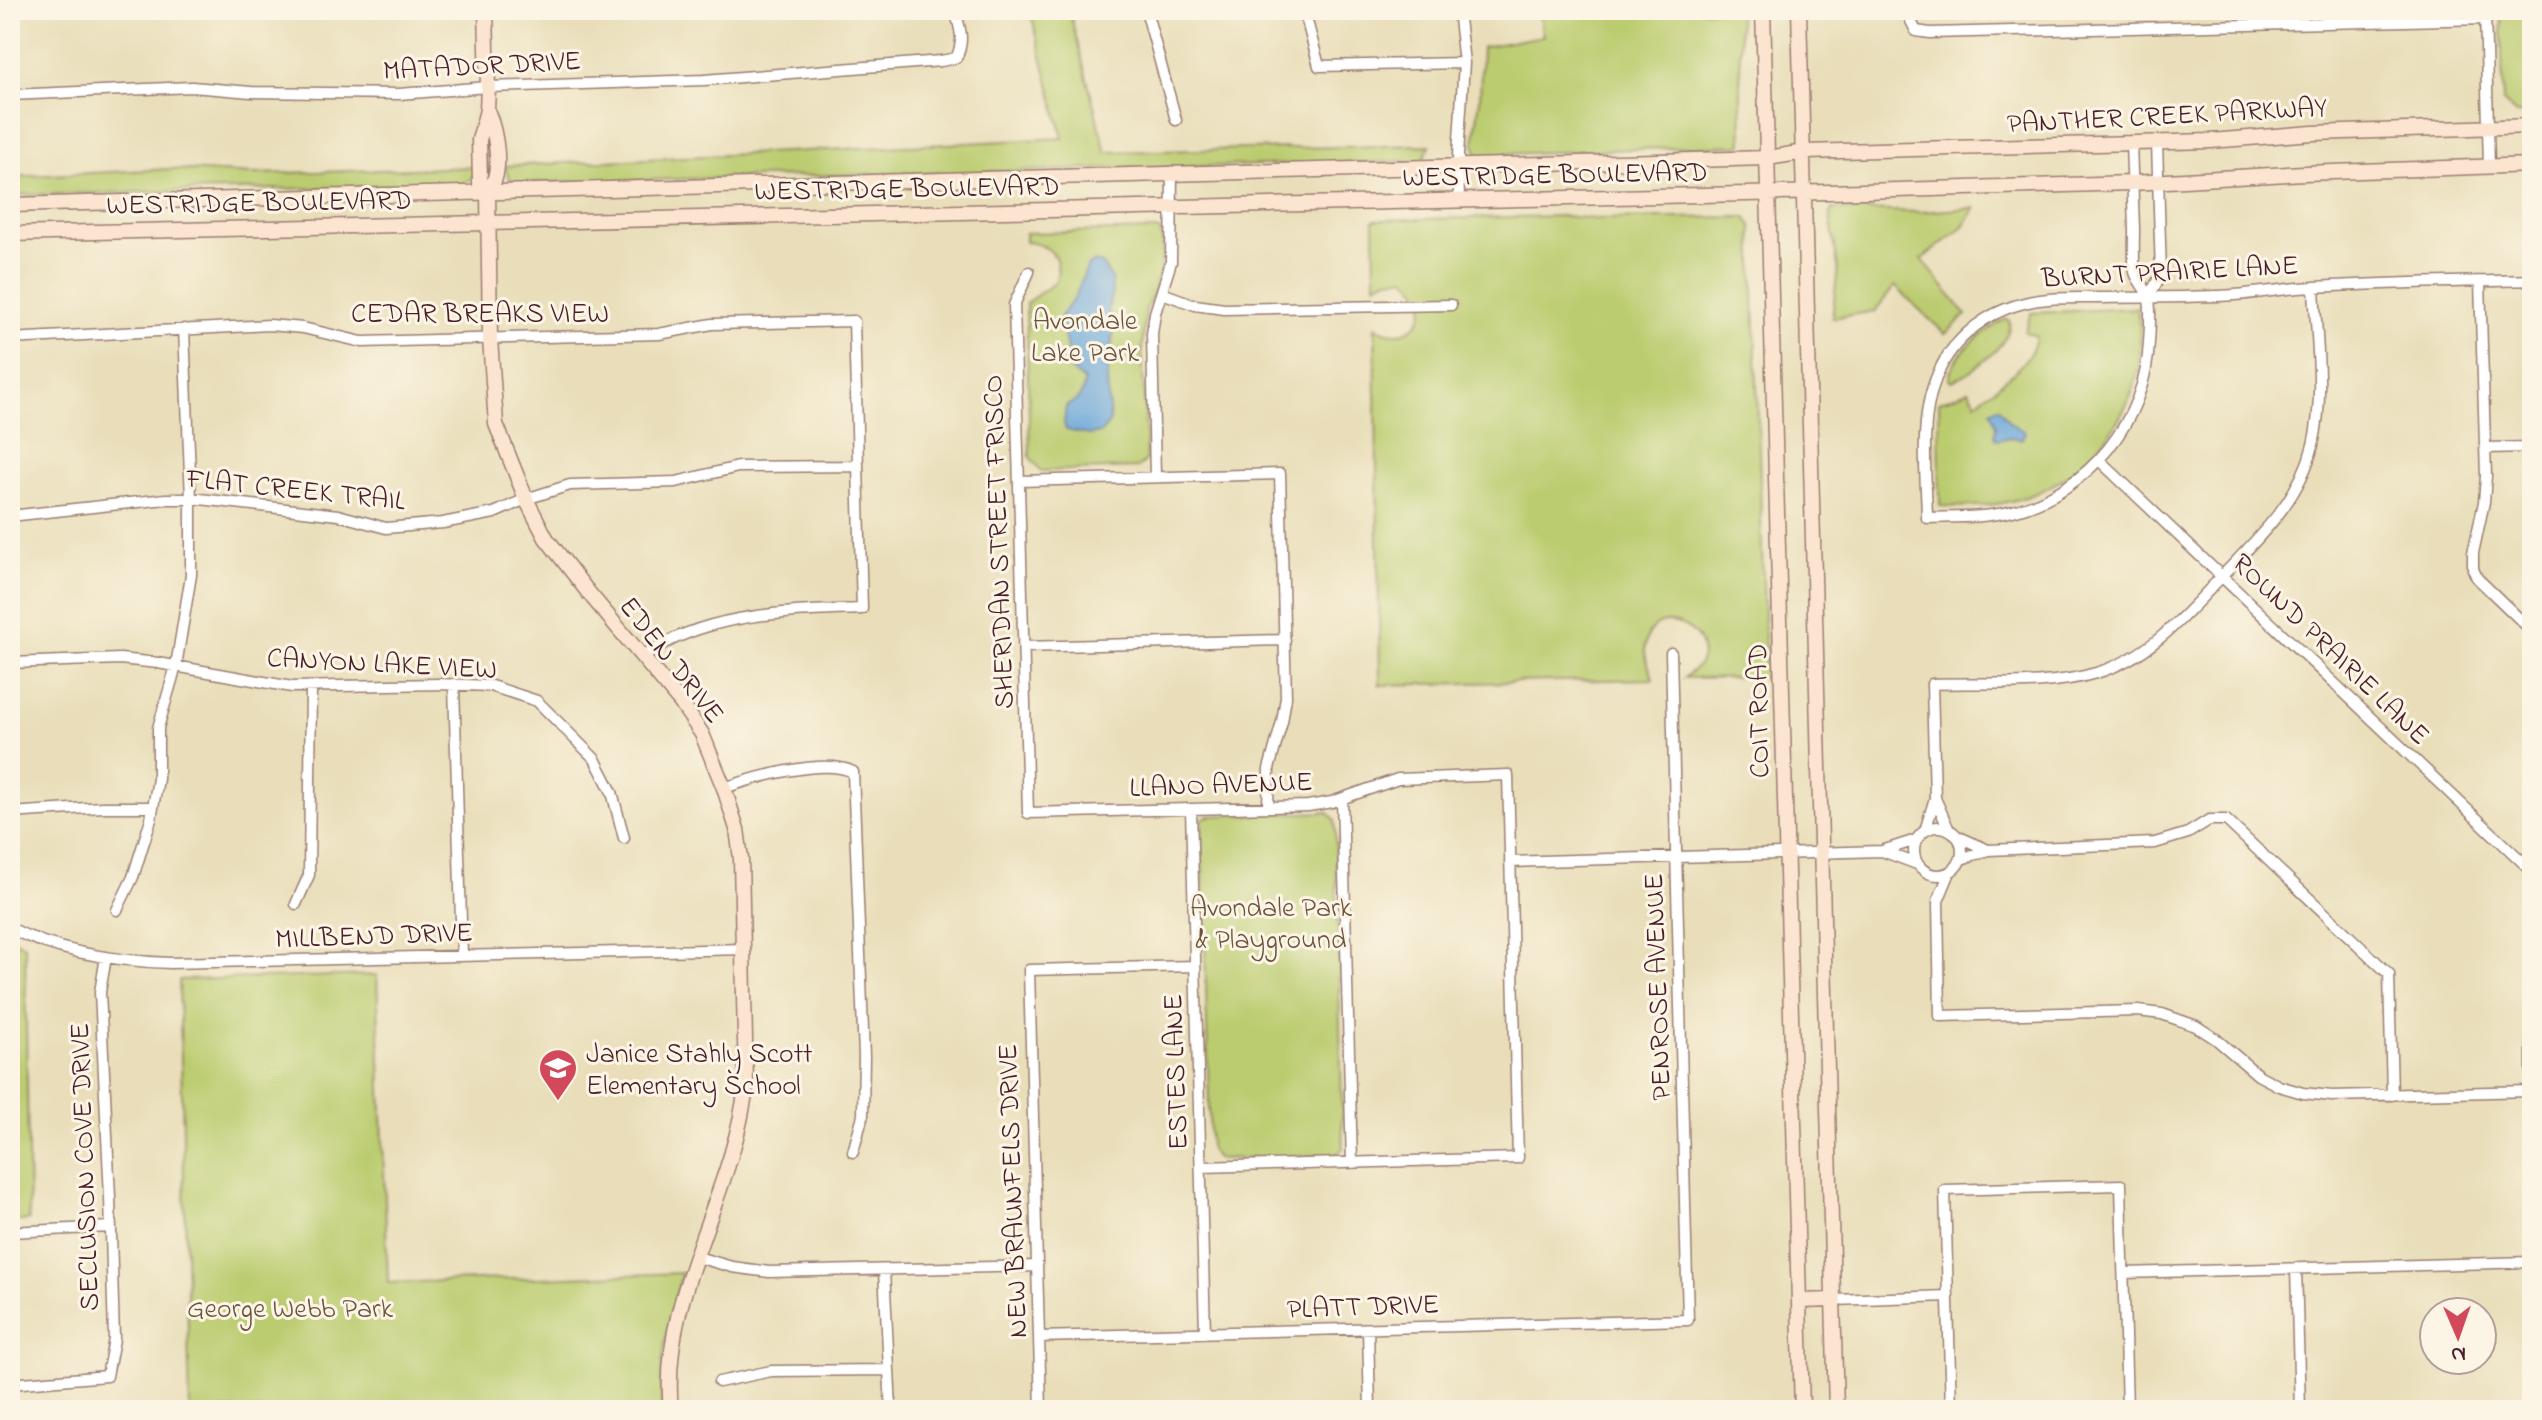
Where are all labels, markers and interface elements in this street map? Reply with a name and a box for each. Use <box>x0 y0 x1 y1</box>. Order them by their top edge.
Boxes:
street label: MATADOR DRIVE <box>382 42 582 93</box>
street label: PANTHER CREEK PARKWAY <box>2006 89 2328 146</box>
street label: WESTRIDGE BOULEVARD <box>1402 153 1708 200</box>
street label: WESTRIDGE BOULEVARD <box>754 167 1060 214</box>
street label: WESTRIDGE BOULEVARD <box>106 181 412 228</box>
street label: BURNT PRAIRIE LANE <box>2040 246 2300 301</box>
street label: CEDAR BREAKS VIEW <box>351 295 609 336</box>
park label: Avondale Lake Park <box>1031 302 1140 375</box>
street label: SHERIDAN STREET FRISCO <box>974 374 1027 710</box>
street label: FLAT CREEK TRAIL <box>183 459 408 523</box>
street label: ROUND PRAIRIE LANE <box>2221 545 2438 756</box>
street label: EDEN DRIVE <box>607 589 733 733</box>
street label: CANYON LAKE VIEW <box>266 639 498 692</box>
street label: COIT ROAD <box>1739 643 1782 779</box>
street label: LLANO AVENUE <box>1129 763 1313 810</box>
street label: PENROSE AVENUE <box>1635 873 1684 1101</box>
park label: Avondale Park & Playground <box>1190 889 1353 962</box>
street label: MILLBEND DRIVE <box>275 914 474 961</box>
street label: ESTES LANE <box>1154 993 1201 1151</box>
street label: SECLUSION COVE DRIVE <box>61 1022 112 1312</box>
place label: Janice Stahly Scott Elementary School <box>586 1035 812 1108</box>
street label: NEW BRAUNFELS DRIVE <box>989 1043 1040 1339</box>
school or university icon: Janice Stahly Scott Elementary School <box>537 1047 579 1102</box>
street label: PLATT DRIVE <box>1286 1285 1440 1332</box>
park label: George Webb Park <box>187 1290 394 1331</box>
north arrow <box>2418 1296 2498 1376</box>
text: N <box>2451 1337 2467 1369</box>

